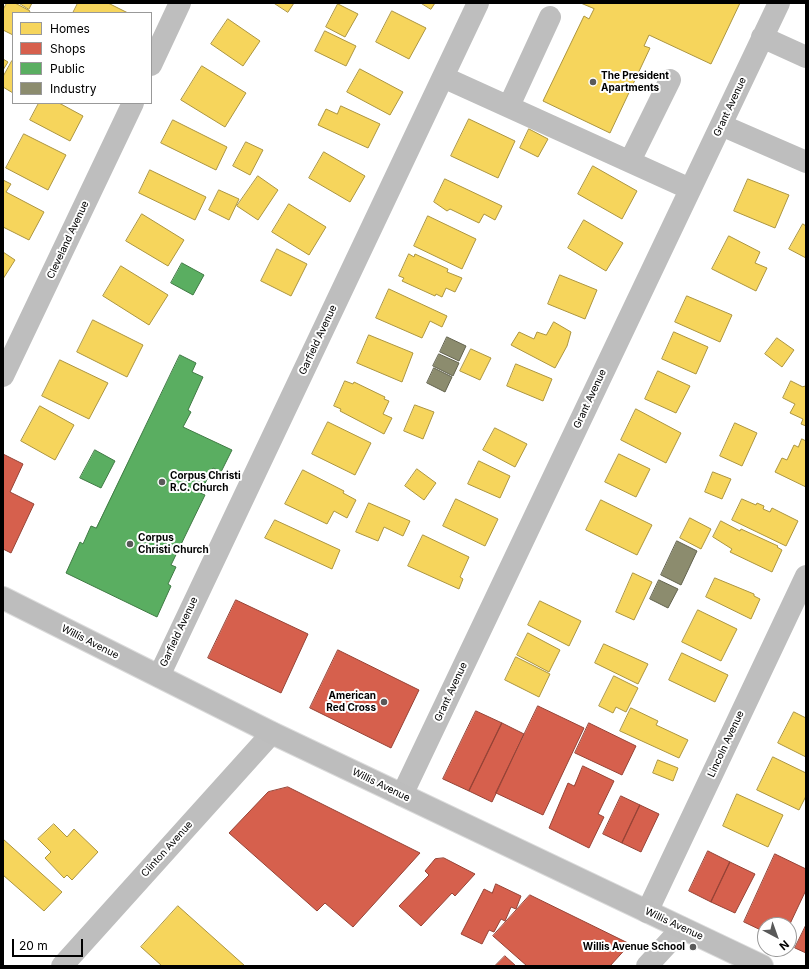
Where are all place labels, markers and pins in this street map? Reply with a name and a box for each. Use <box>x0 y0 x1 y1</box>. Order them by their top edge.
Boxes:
place label: The President Apartments <box>601 70 669 94</box>
marker: The President Apartments <box>588 77 598 87</box>
place label: Corpus Christi R.C. Church <box>170 470 241 494</box>
marker: Corpus Christi R.C. Church <box>157 477 167 487</box>
place label: Corpus Christi Church <box>138 532 209 556</box>
marker: Corpus Christi Church <box>125 539 135 549</box>
place label: American Red Cross <box>326 690 376 714</box>
marker: American Red Cross <box>379 697 389 707</box>
place label: Willis Avenue School <box>583 941 685 953</box>
marker: Willis Avenue School <box>688 942 698 952</box>

